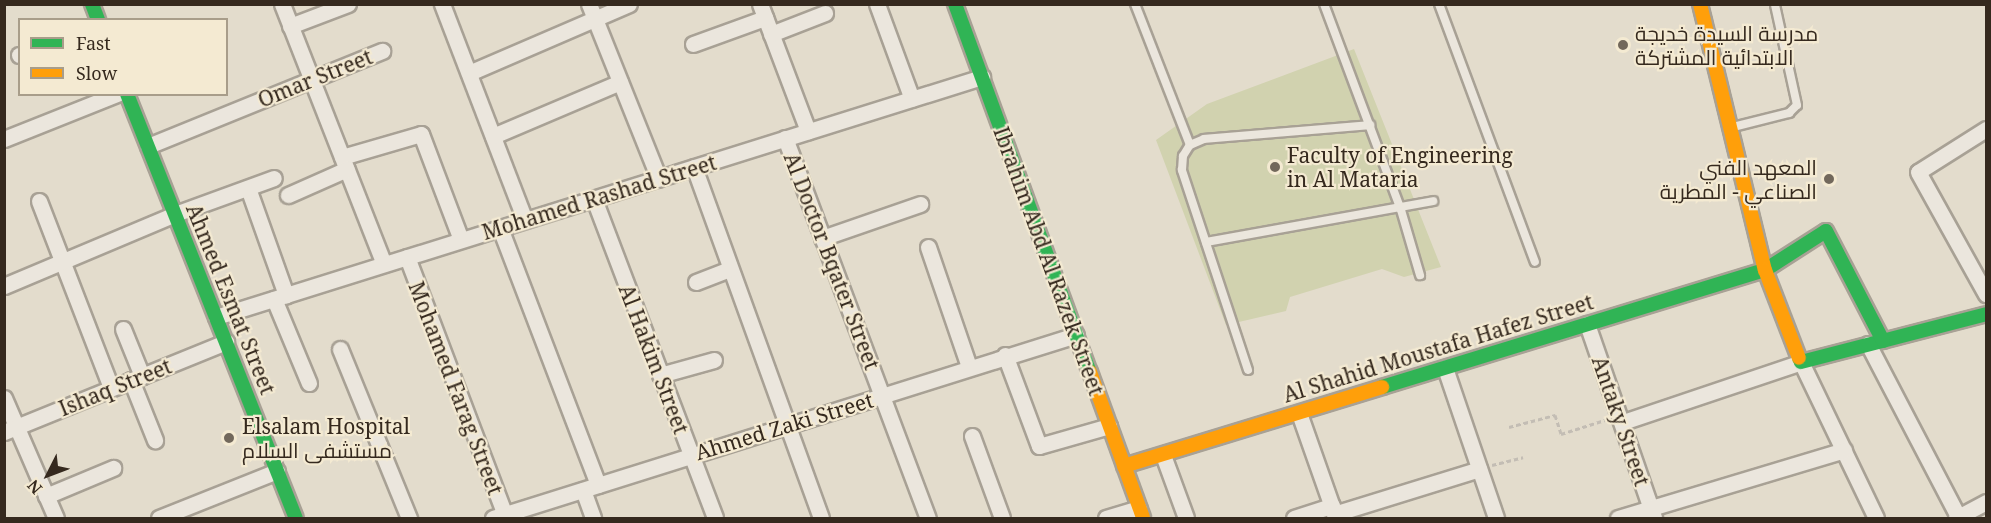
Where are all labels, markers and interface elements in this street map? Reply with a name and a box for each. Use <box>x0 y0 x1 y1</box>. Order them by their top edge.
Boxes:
legend <box>18 18 228 96</box>
place label: مدرسة السيدة خديجة الابتدائية المشتركة <box>1635 20 1818 70</box>
text: Fast <box>76 31 111 55</box>
marker: مدرسة السيدة خديجة الابتدائية المشتركة <box>1616 38 1630 52</box>
street label: Omar Street <box>254 44 376 112</box>
text: Slow <box>76 61 117 85</box>
street label: Ibrahim Abd Al Razek Street <box>989 123 1109 399</box>
place label: Faculty of Engineering in Al Mataria <box>1287 142 1513 192</box>
street label: Mohamed Rashad Street <box>479 149 719 245</box>
street label: Al Doctor Bqater Street <box>779 149 885 373</box>
place label: المعهد الفني الصناعي - المطرية <box>1660 154 1817 204</box>
marker: Faculty of Engineering in Al Mataria <box>1268 160 1282 174</box>
marker: المعهد الفني الصناعي - المطرية <box>1822 172 1836 186</box>
street label: Ahmed Esmat Street <box>181 200 281 398</box>
street label: Mohamed Farag Street <box>404 278 508 498</box>
street label: Al Hakim Street <box>614 281 694 437</box>
street label: Al Shahid Moustafa Hafez Street <box>1280 289 1596 407</box>
street label: Ishaq Street <box>55 353 175 421</box>
street label: Antaky Street <box>1587 353 1655 489</box>
street label: Ahmed Zaki Street <box>692 387 876 465</box>
place label: Elsalam Hospital مستشفى السلام <box>242 413 410 463</box>
marker: Elsalam Hospital مستشفى السلام <box>220 429 238 447</box>
north arrow <box>18 445 78 505</box>
text: N <box>22 475 47 499</box>

